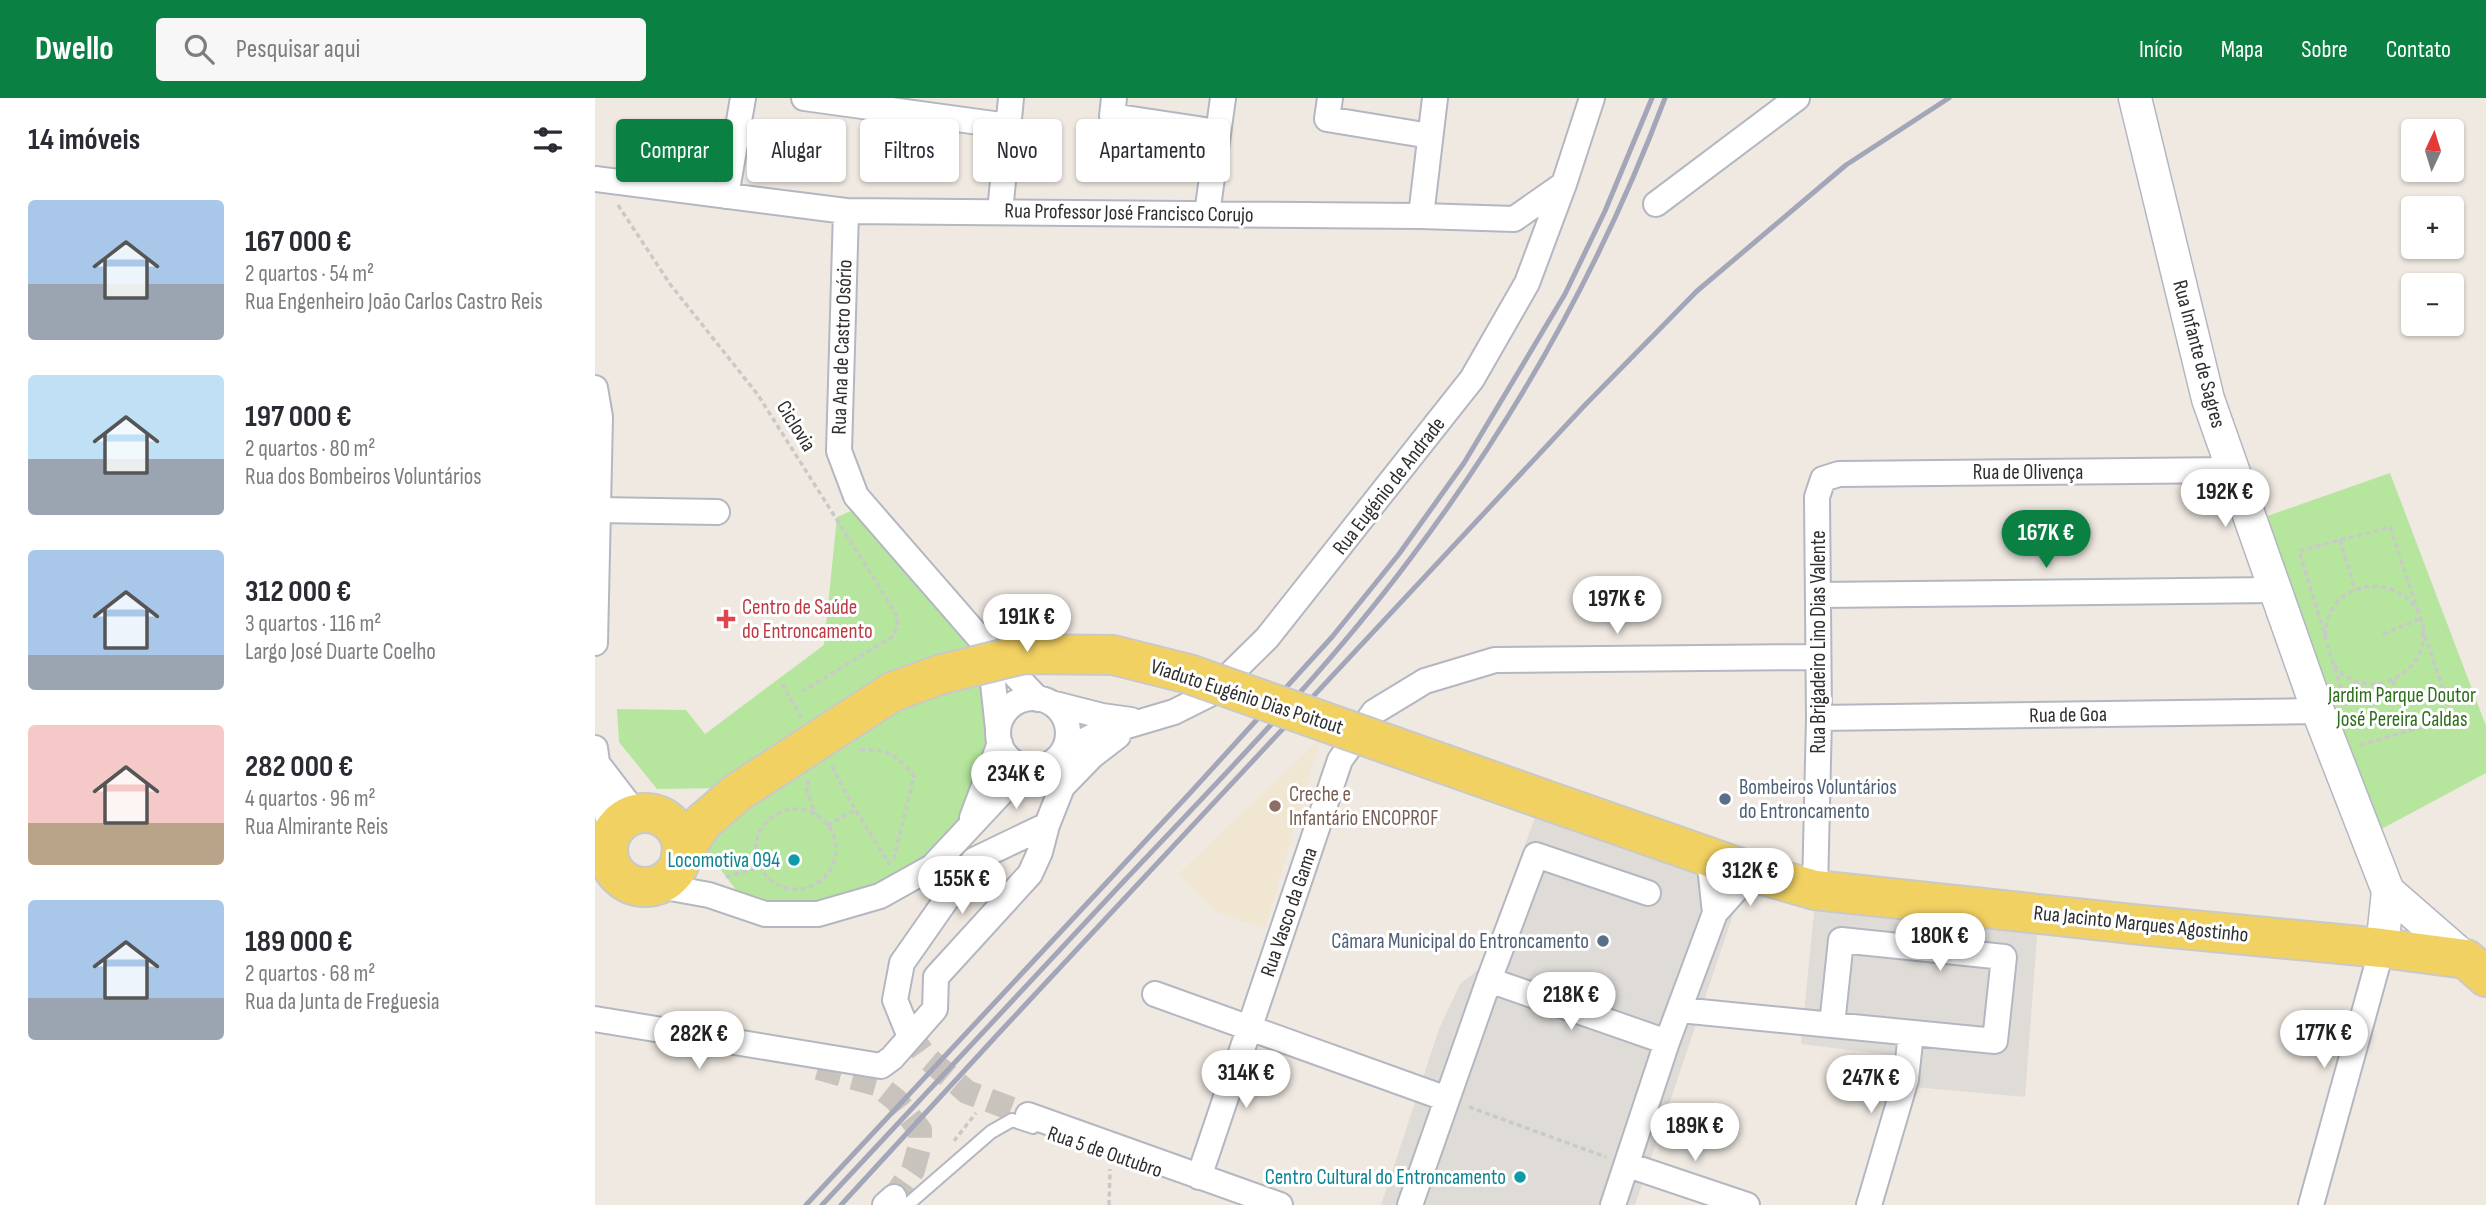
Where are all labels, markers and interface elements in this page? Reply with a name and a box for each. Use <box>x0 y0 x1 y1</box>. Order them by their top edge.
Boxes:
search box <box>156 18 646 81</box>
text: Dwello <box>35 29 114 69</box>
icon: search <box>180 30 218 68</box>
text: Pesquisar aqui <box>236 34 360 65</box>
text: Início <box>2139 35 2183 64</box>
text: Mapa <box>2221 35 2263 64</box>
text: Sobre <box>2301 35 2348 64</box>
text: Contato <box>2386 35 2451 64</box>
chip: Comprar <box>616 119 733 182</box>
chip: Alugar <box>747 119 846 182</box>
chip: Filtros <box>860 119 959 182</box>
chip: Novo <box>973 119 1062 182</box>
chip: Apartamento <box>1076 119 1230 182</box>
north arrow <box>2401 119 2464 182</box>
map controls <box>2401 119 2464 336</box>
icon: filters <box>529 121 567 159</box>
text: 14 imóveis <box>28 122 140 158</box>
button: + <box>2401 196 2464 259</box>
street label: Rua Professor José Francisco Corujo <box>1004 198 1254 228</box>
text: 167 000 € <box>245 224 352 260</box>
icon: home <box>84 228 168 312</box>
street label: Rua Ana de Castro Osório <box>826 259 858 435</box>
text: 2 quartos · 54 m² <box>245 260 374 288</box>
button: − <box>2401 273 2464 336</box>
street label: Rua Infante de Sagres <box>2167 277 2231 431</box>
text: Rua Engenheiro João Carlos Castro Reis <box>245 288 543 316</box>
street label: Ciclovia <box>771 396 821 456</box>
text: 197 000 € <box>245 399 352 435</box>
icon: home <box>84 403 168 487</box>
street label: Rua Eugénio de Andrade <box>1328 412 1450 560</box>
text: 2 quartos · 80 m² <box>245 435 375 463</box>
street label: Rua de Olivença <box>1973 460 2083 485</box>
text: Rua dos Bombeiros Voluntários <box>245 463 482 491</box>
pin: 192K € <box>2168 470 2282 529</box>
text: 192K € <box>2197 478 2253 506</box>
pin: 167K € <box>1989 510 2103 570</box>
text: 167K € <box>2018 519 2074 547</box>
street label: Rua Brigadeiro Lino Dias Valente <box>1806 530 1831 754</box>
text: 312 000 € <box>245 574 351 610</box>
pin: 197K € <box>1560 576 1674 636</box>
icon: home <box>84 578 168 662</box>
text: 197K € <box>1589 585 1645 613</box>
pin: 191K € <box>970 594 1084 654</box>
place label: Centro de Saúde do Entroncamento <box>742 595 873 644</box>
text: 191K € <box>999 603 1055 631</box>
marker: Centro de Saúde do Entroncamento <box>716 609 736 629</box>
text: 3 quartos · 116 m² <box>245 610 381 638</box>
text: Largo José Duarte Coelho <box>245 638 436 666</box>
street label: Viaduto Eugénio Dias Poitout <box>1147 654 1347 740</box>
park label: Jardim Parque Doutor José Pereira Caldas <box>2327 683 2476 732</box>
street label: Rua de Goa <box>2029 702 2107 728</box>
text: 282 000 € <box>245 749 353 785</box>
pin: 234K € <box>959 752 1073 811</box>
icon: home <box>84 753 168 837</box>
text: 234K € <box>987 760 1045 788</box>
place label: Bombeiros Voluntários do Entroncamento <box>1739 775 1897 824</box>
place label: Creche e Infantário ENCOPROF <box>1289 782 1438 831</box>
text: 4 quartos · 96 m² <box>245 785 376 813</box>
marker: Bombeiros Voluntários do Entroncamento <box>1717 791 1733 807</box>
marker: Creche e Infantário ENCOPROF <box>1267 798 1283 814</box>
text: Rua Almirante Reis <box>245 813 388 841</box>
street label: Rua Vasco da Gama <box>1255 844 1323 980</box>
place label: Locomotiva 094 <box>668 848 780 873</box>
pin: 312K € <box>1693 848 1807 908</box>
marker: Locomotiva 094 <box>786 852 802 868</box>
pin: 155K € <box>905 856 1019 916</box>
text: 312K € <box>1722 857 1778 885</box>
text: 155K € <box>934 865 990 893</box>
street label: Rua Jacinto Marques Agostinho <box>2032 900 2250 948</box>
pin: 180K € <box>1883 914 1997 973</box>
text: 180K € <box>1911 922 1969 950</box>
text: 189 000 € <box>245 924 353 960</box>
icon: home <box>84 928 168 1012</box>
place label: Câmara Municipal do Entroncamento <box>1331 929 1589 954</box>
marker: Câmara Municipal do Entroncamento <box>1595 933 1611 949</box>
text: 2 quartos · 68 m² <box>245 960 375 988</box>
pin: 218K € <box>1514 972 1628 1032</box>
text: 218K € <box>1543 981 1599 1009</box>
text: Rua da Junta de Freguesia <box>245 988 440 1016</box>
pin: 177K € <box>2267 1010 2381 1070</box>
pin: 282K € <box>642 1012 756 1071</box>
text: 177K € <box>2296 1019 2352 1047</box>
text: 282K € <box>670 1020 728 1048</box>
pin: 314K € <box>1189 1051 1303 1110</box>
pin: 247K € <box>1814 1056 1928 1115</box>
text: 314K € <box>1218 1059 1274 1087</box>
text: 247K € <box>1842 1064 1900 1092</box>
pin: 189K € <box>1638 1104 1752 1163</box>
text: 189K € <box>1666 1112 1724 1140</box>
street label: Rua 5 de Outubro <box>1044 1121 1166 1183</box>
place label: Centro Cultural do Entroncamento <box>1265 1165 1506 1190</box>
marker: Centro Cultural do Entroncamento <box>1512 1169 1528 1185</box>

